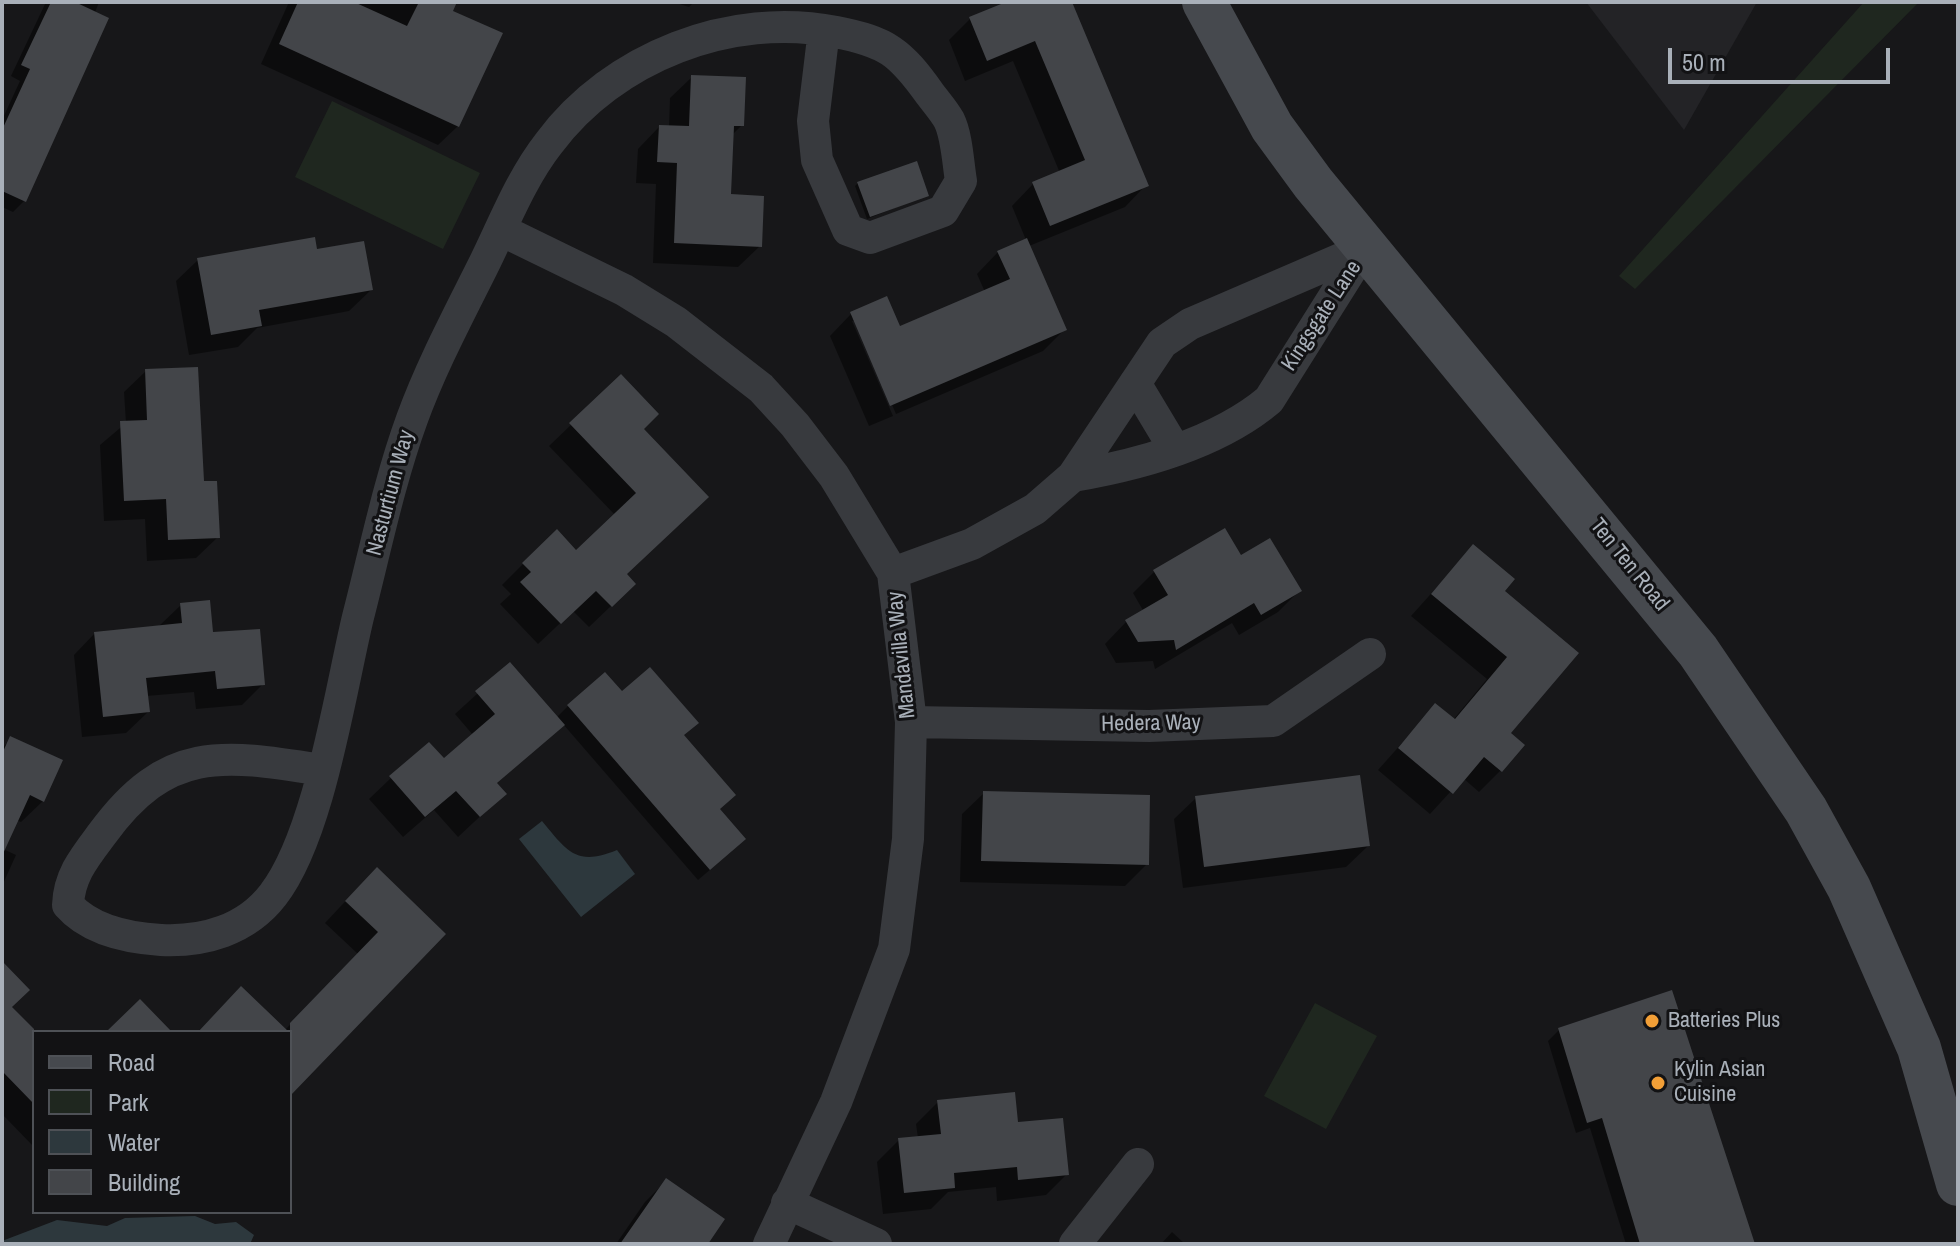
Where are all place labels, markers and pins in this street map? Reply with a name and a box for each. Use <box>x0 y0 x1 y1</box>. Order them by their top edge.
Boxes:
place label: Batteries Plus <box>1668 1008 1780 1034</box>
marker: Batteries Plus <box>1643 1012 1661 1030</box>
place label: Kylin Asian Cuisine <box>1674 1057 1765 1108</box>
marker: Kylin Asian Cuisine <box>1649 1074 1667 1092</box>

